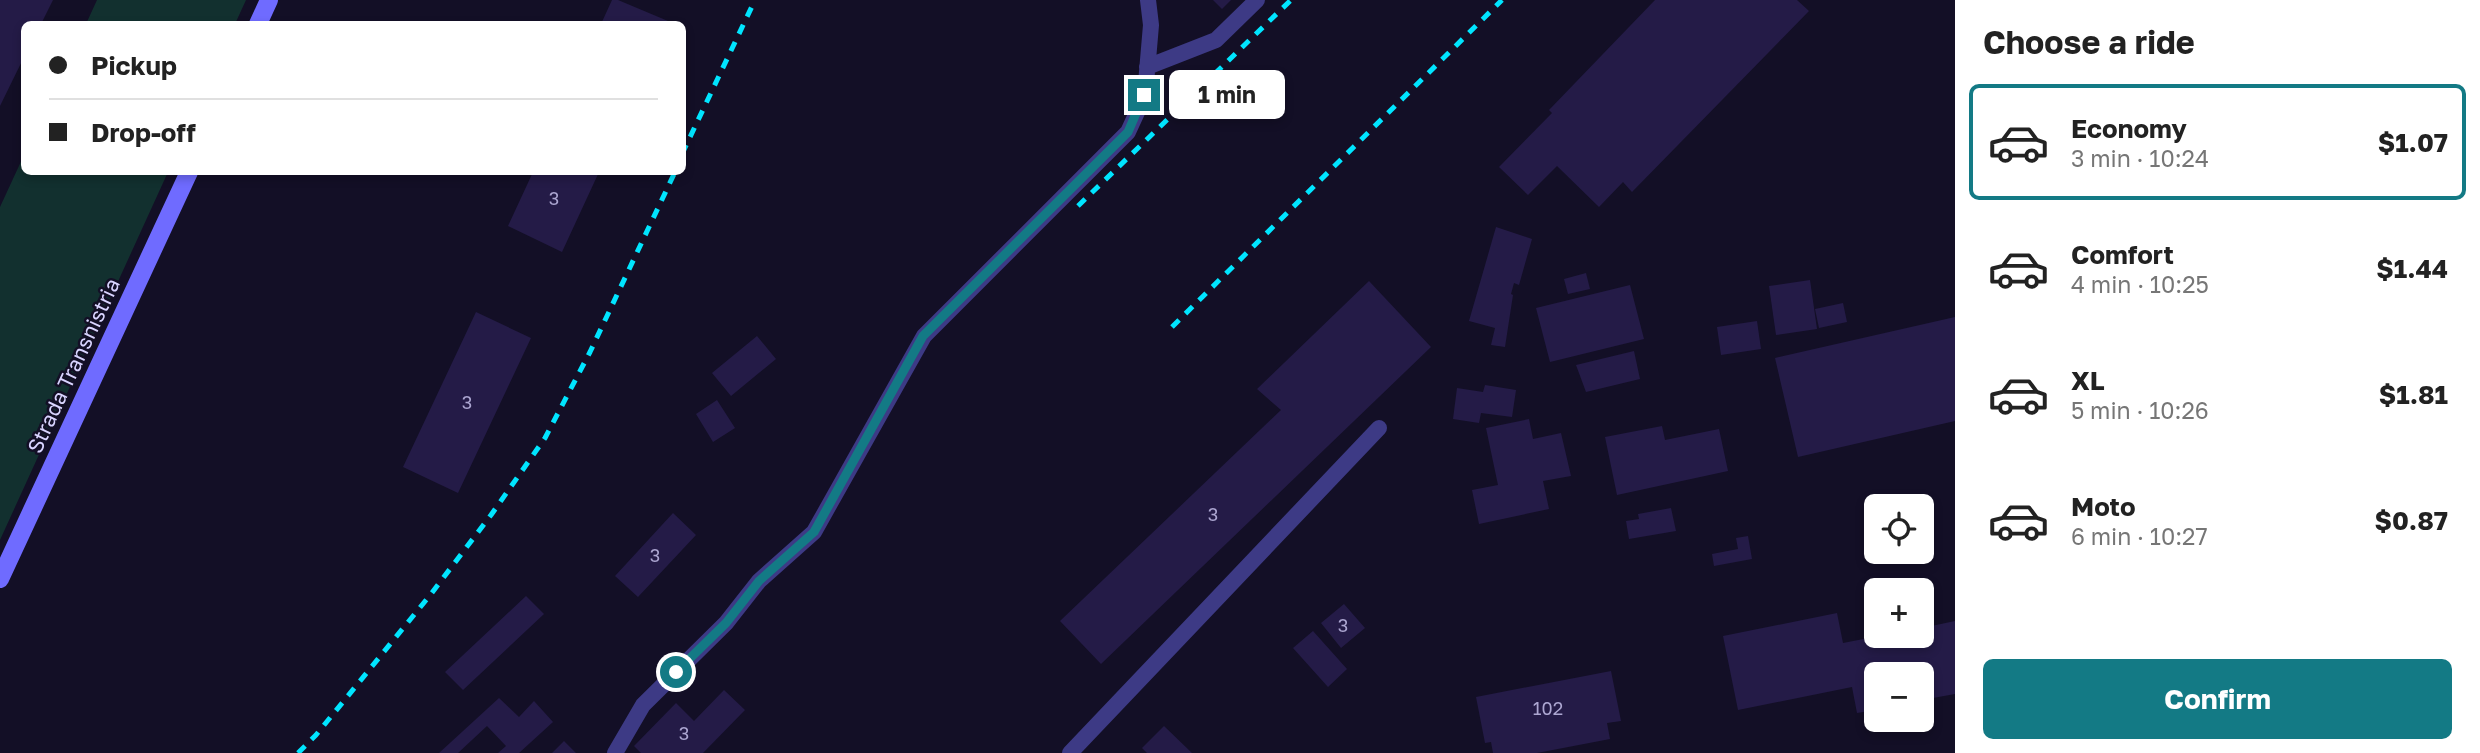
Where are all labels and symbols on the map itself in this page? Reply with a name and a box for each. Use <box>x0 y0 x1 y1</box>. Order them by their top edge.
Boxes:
callout: 1 min <box>1168 70 1284 119</box>
route end <box>1128 79 1160 111</box>
house number: 3 <box>549 187 559 209</box>
street label: Strada Transnistria <box>21 274 125 457</box>
house number: 3 <box>462 391 472 413</box>
house number: 3 <box>1208 503 1218 525</box>
house number: 3 <box>650 544 660 566</box>
house number: 3 <box>1338 614 1348 636</box>
route start <box>660 656 692 688</box>
house number: 102 <box>1533 697 1563 719</box>
house number: 3 <box>679 722 689 744</box>

